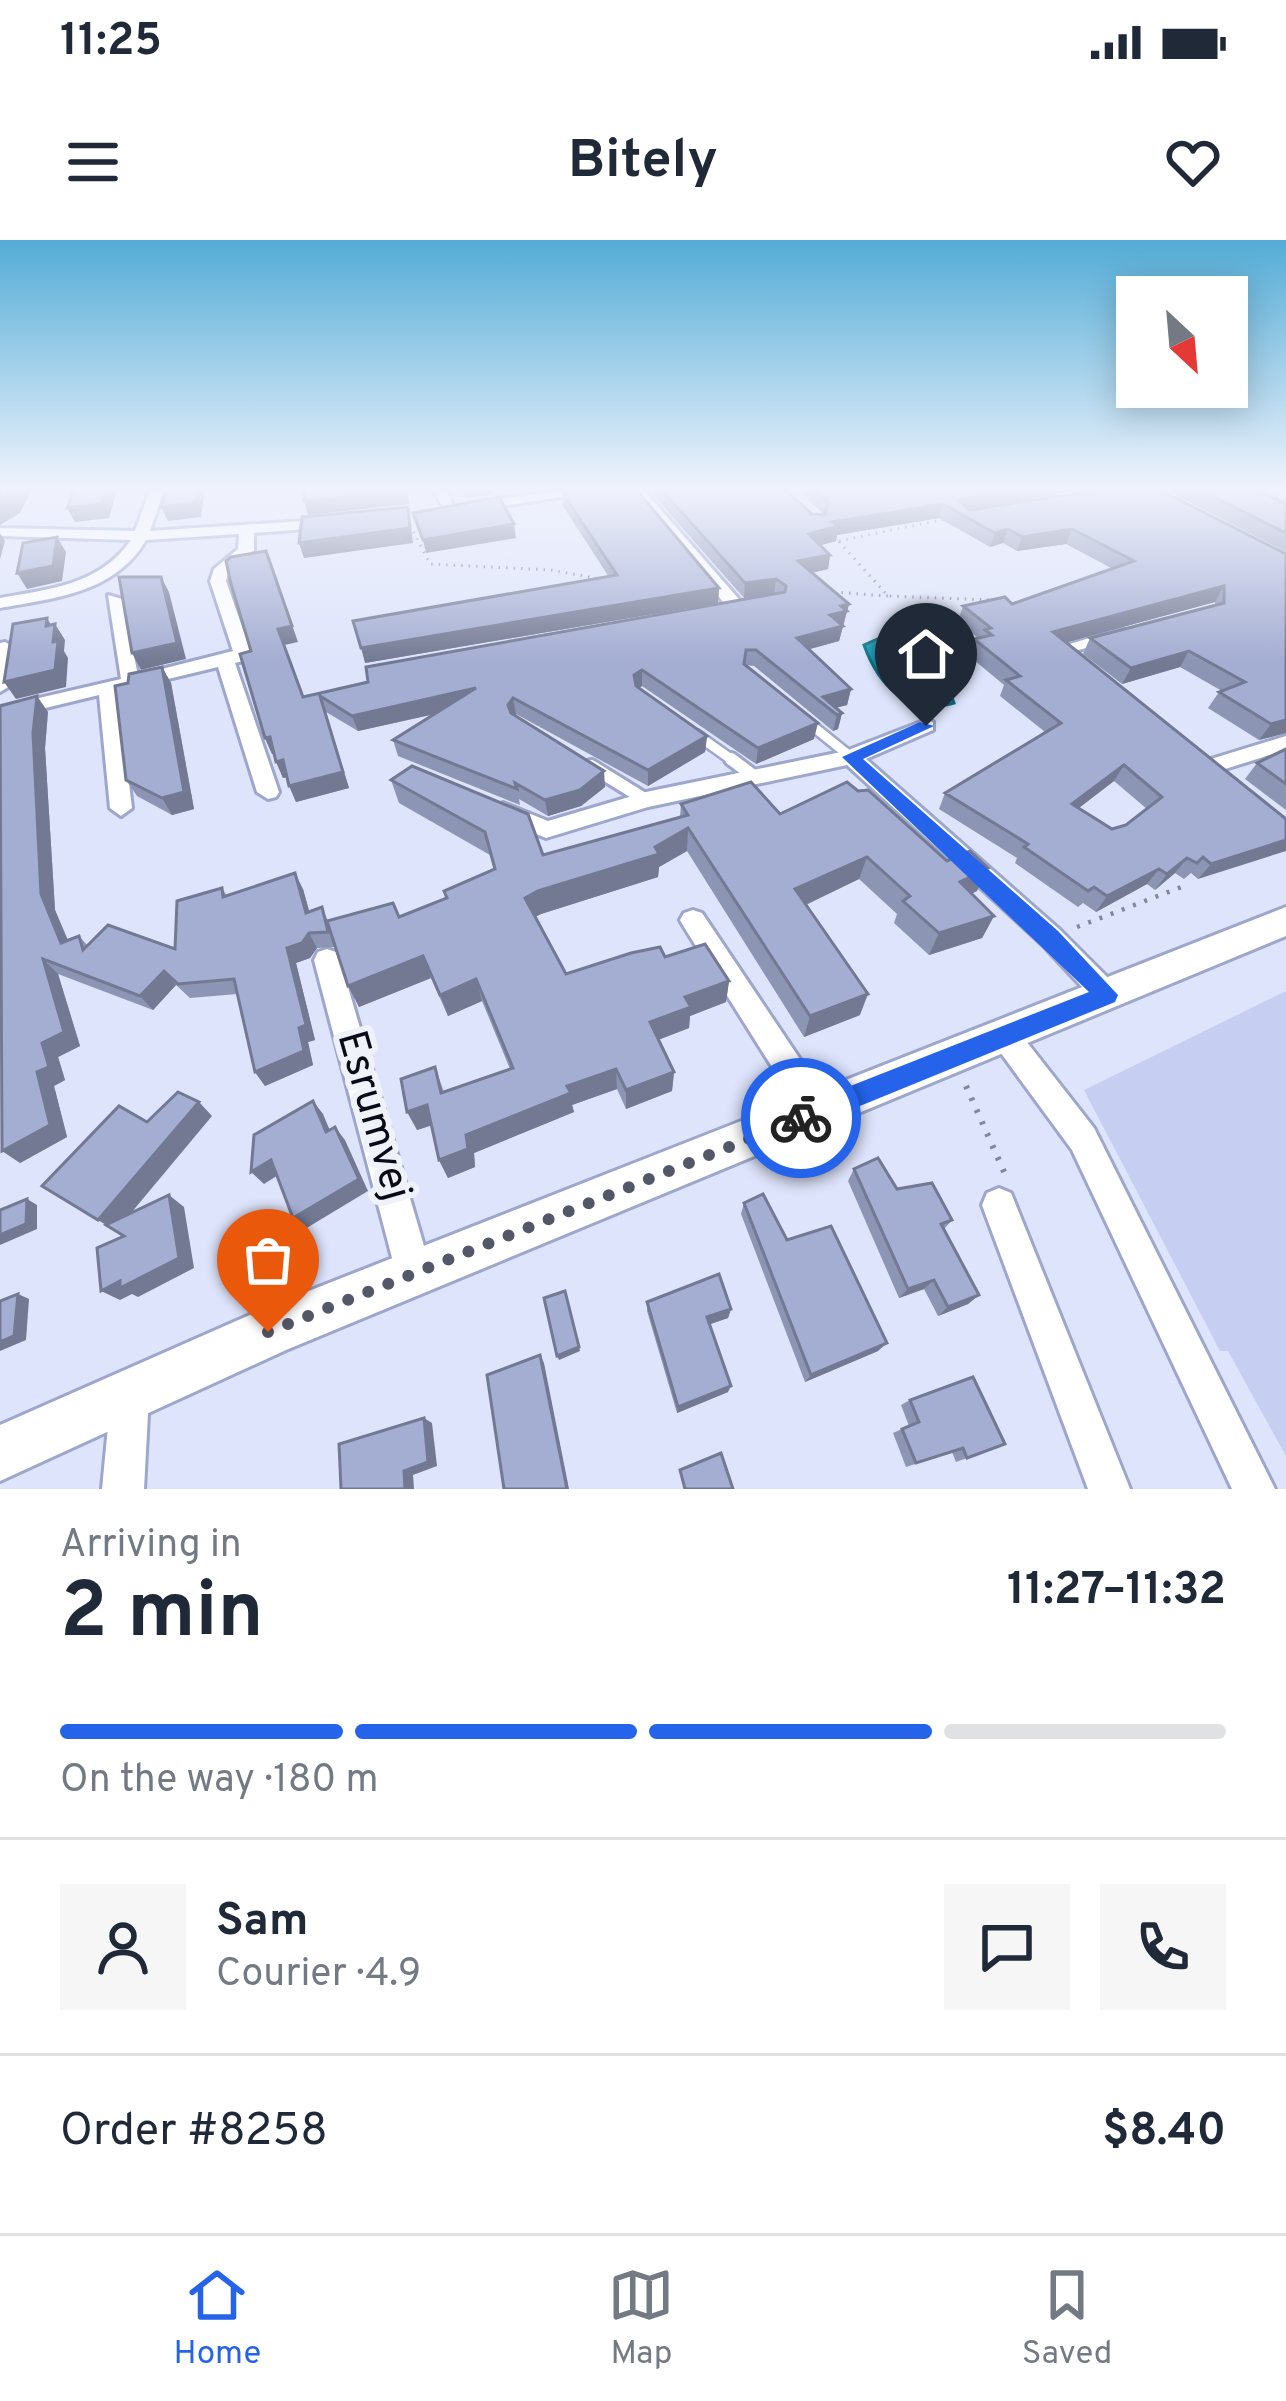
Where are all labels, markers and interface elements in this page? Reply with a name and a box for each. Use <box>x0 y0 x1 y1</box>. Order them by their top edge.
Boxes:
text: 11:25 <box>60 14 162 71</box>
text: Bitely <box>568 128 718 197</box>
icon: menu <box>60 129 126 195</box>
icon: heart <box>1160 129 1226 195</box>
north arrow <box>1116 276 1248 408</box>
map controls <box>1116 276 1248 408</box>
pin <box>875 603 977 726</box>
icon: home <box>893 621 959 687</box>
street label: Esrumvej <box>323 1025 421 1207</box>
courier <box>741 1058 861 1178</box>
icon: bike <box>768 1085 834 1151</box>
pin <box>217 1209 319 1332</box>
icon: bag <box>235 1227 301 1293</box>
text: Arriving in <box>60 1522 242 1571</box>
text: 11:27–11:32 <box>1007 1563 1226 1620</box>
text: 2 min <box>60 1566 264 1665</box>
text: On the way · 180 m <box>60 1757 379 1806</box>
button: person <box>60 1884 186 2010</box>
button: chat <box>944 1884 1070 2010</box>
button: phone <box>1100 1884 1226 2010</box>
text: Sam <box>216 1894 308 1951</box>
text: Courier · 4.9 <box>216 1951 421 2000</box>
text: Order #8258 <box>60 2104 328 2161</box>
text: $8.40 <box>1102 2104 1226 2161</box>
tab: Home <box>174 2262 261 2376</box>
tab: Map <box>608 2262 674 2376</box>
tab: Saved <box>1022 2262 1112 2376</box>

